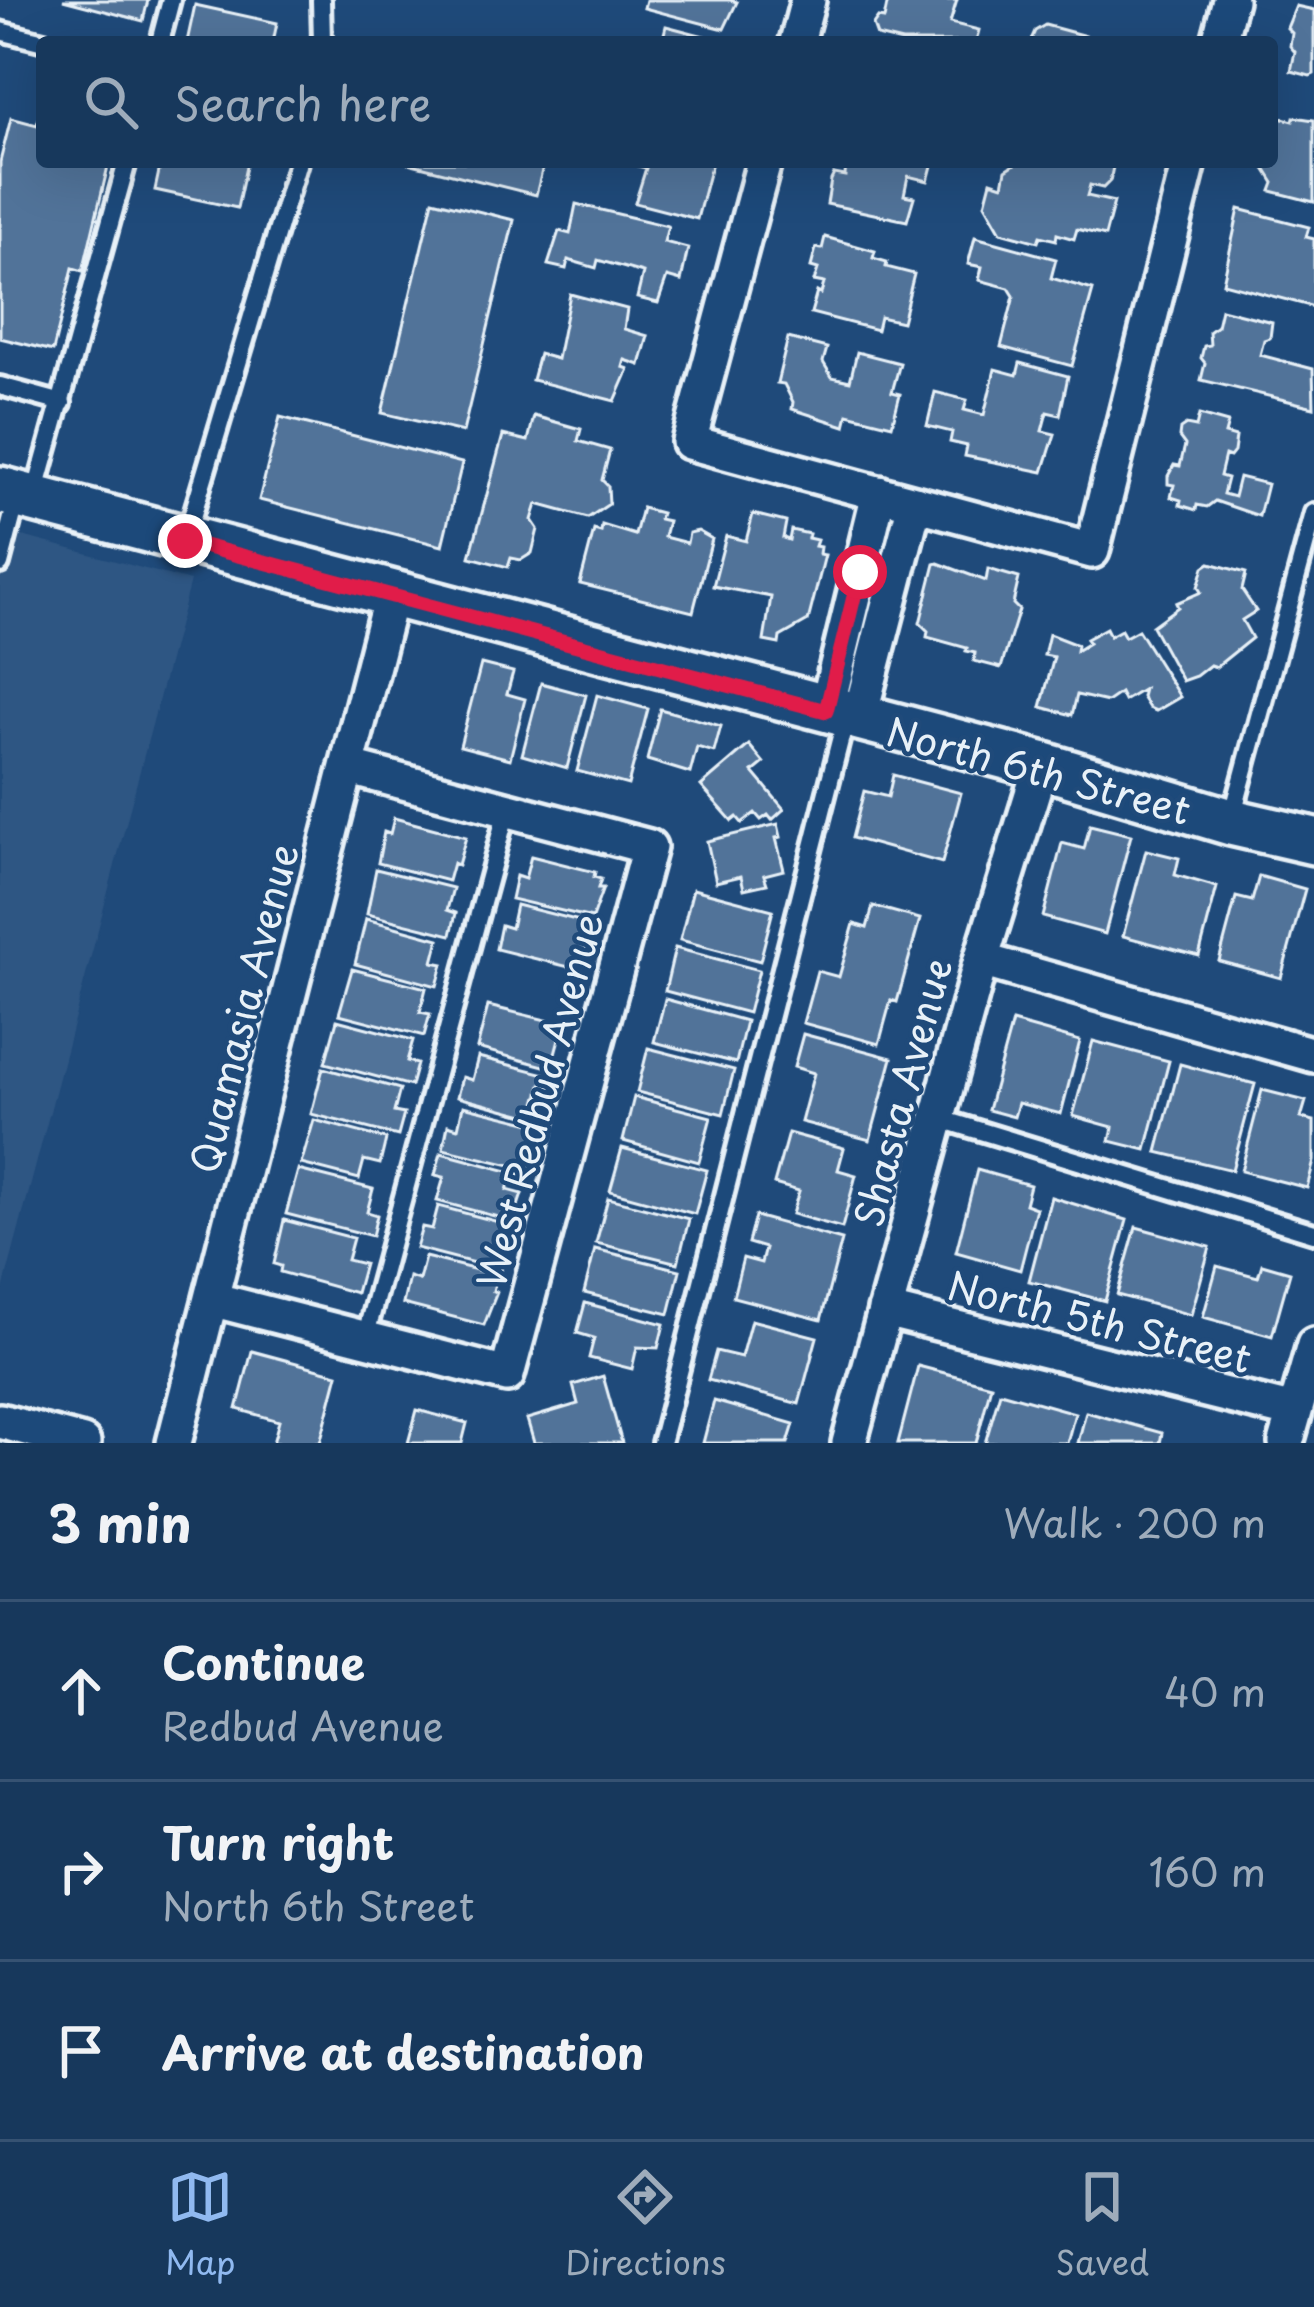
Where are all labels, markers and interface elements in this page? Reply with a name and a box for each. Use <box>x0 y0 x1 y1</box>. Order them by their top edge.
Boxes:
search box <box>36 36 1278 168</box>
text: Search here <box>174 68 431 136</box>
icon: search <box>78 69 144 135</box>
route end <box>158 514 212 568</box>
route start <box>833 545 887 599</box>
street label: North 6th Street <box>881 700 1197 838</box>
street label: Quamasia Avenue <box>173 837 311 1179</box>
street label: West Redbud Avenue <box>460 906 616 1294</box>
street label: Shasta Avenue <box>837 951 965 1233</box>
street label: North 5th Street <box>942 1254 1258 1386</box>
text: 3 min <box>48 1483 192 1560</box>
text: Walk · 200 m <box>1003 1492 1266 1551</box>
text: Continue <box>162 1627 365 1695</box>
icon: ahead <box>48 1658 114 1724</box>
text: 40 m <box>1164 1661 1266 1720</box>
text: Redbud Avenue <box>162 1695 444 1754</box>
text: Turn right <box>162 1807 394 1875</box>
icon: right <box>48 1838 114 1904</box>
text: 160 m <box>1149 1841 1266 1900</box>
text: North 6th Street <box>162 1875 474 1934</box>
text: Arrive at destination <box>162 2017 645 2085</box>
icon: arrive <box>48 2018 114 2084</box>
tab: Map <box>165 2164 235 2286</box>
tab: Directions <box>565 2164 726 2286</box>
tab: Saved <box>1055 2164 1149 2286</box>

